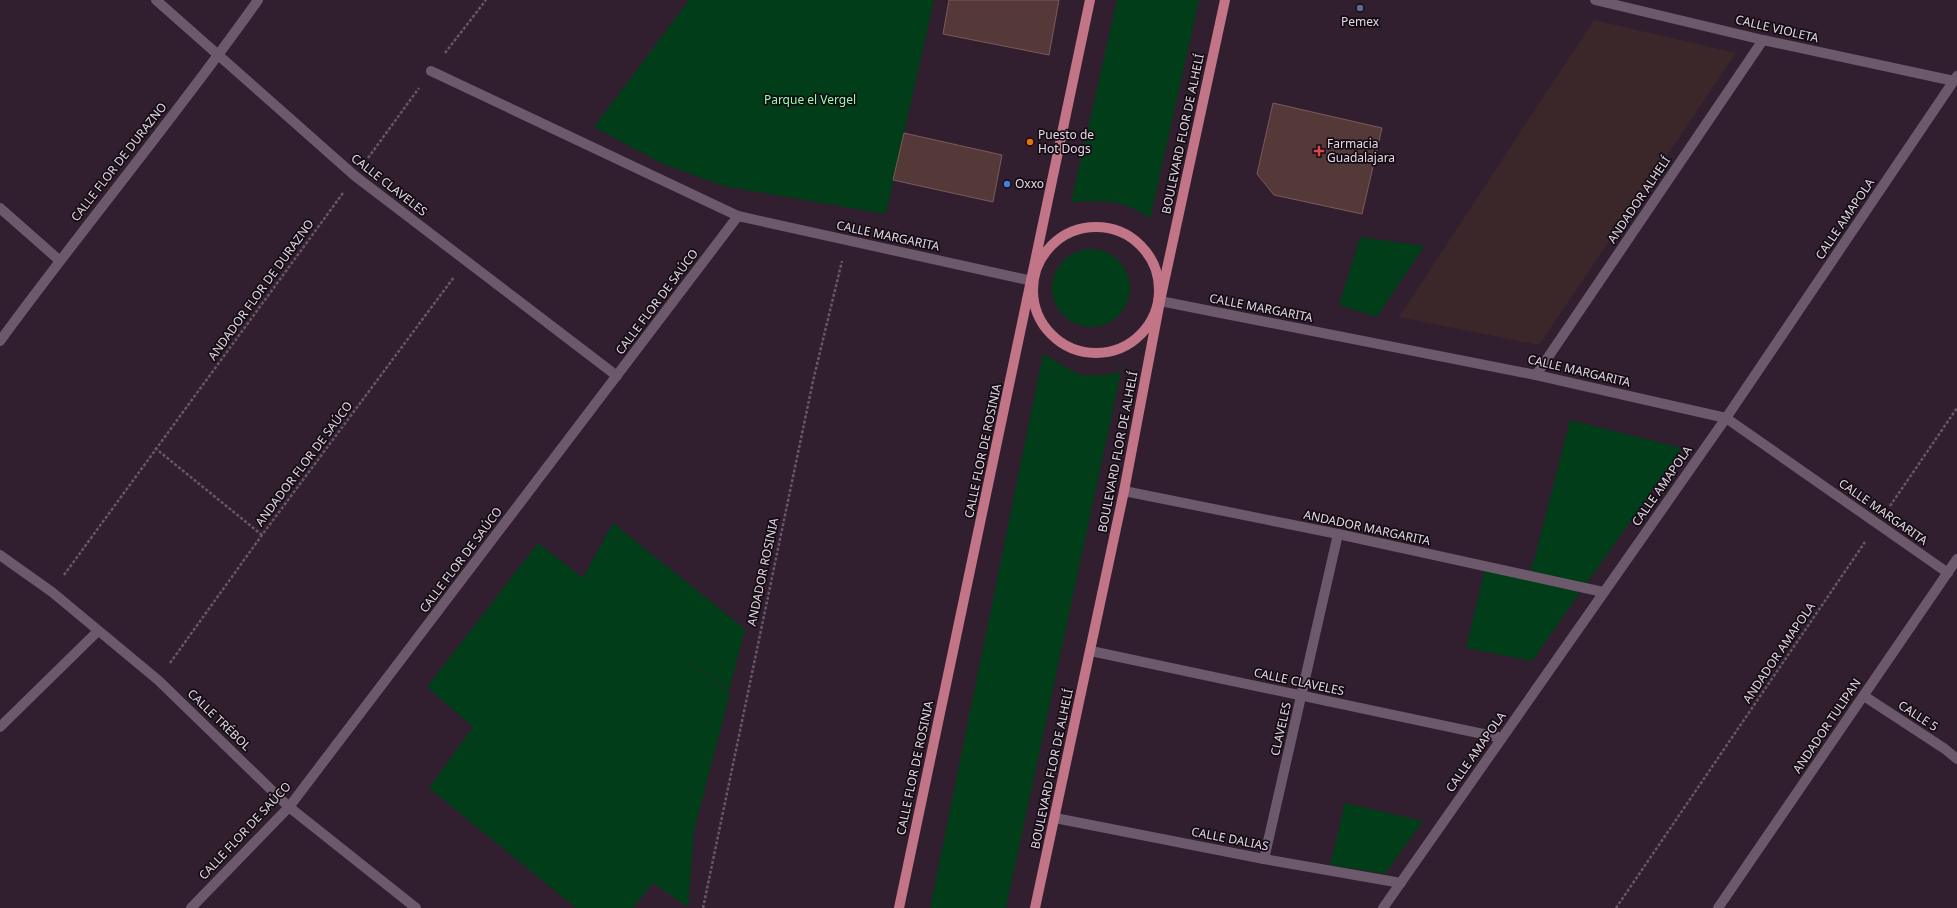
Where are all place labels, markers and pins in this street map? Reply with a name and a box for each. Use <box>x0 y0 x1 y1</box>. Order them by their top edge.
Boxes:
marker: Pemex <box>1355 3 1365 13</box>
place label: Pemex <box>1341 13 1380 30</box>
place label: Puesto de Hot Dogs <box>1038 126 1094 157</box>
place label: Farmacia Guadalajara <box>1327 135 1395 166</box>
marker: Puesto de Hot Dogs <box>1025 137 1035 147</box>
marker: Farmacia Guadalajara <box>1314 146 1324 156</box>
place label: Oxxo <box>1015 175 1044 192</box>
marker: Oxxo <box>1002 179 1012 189</box>

